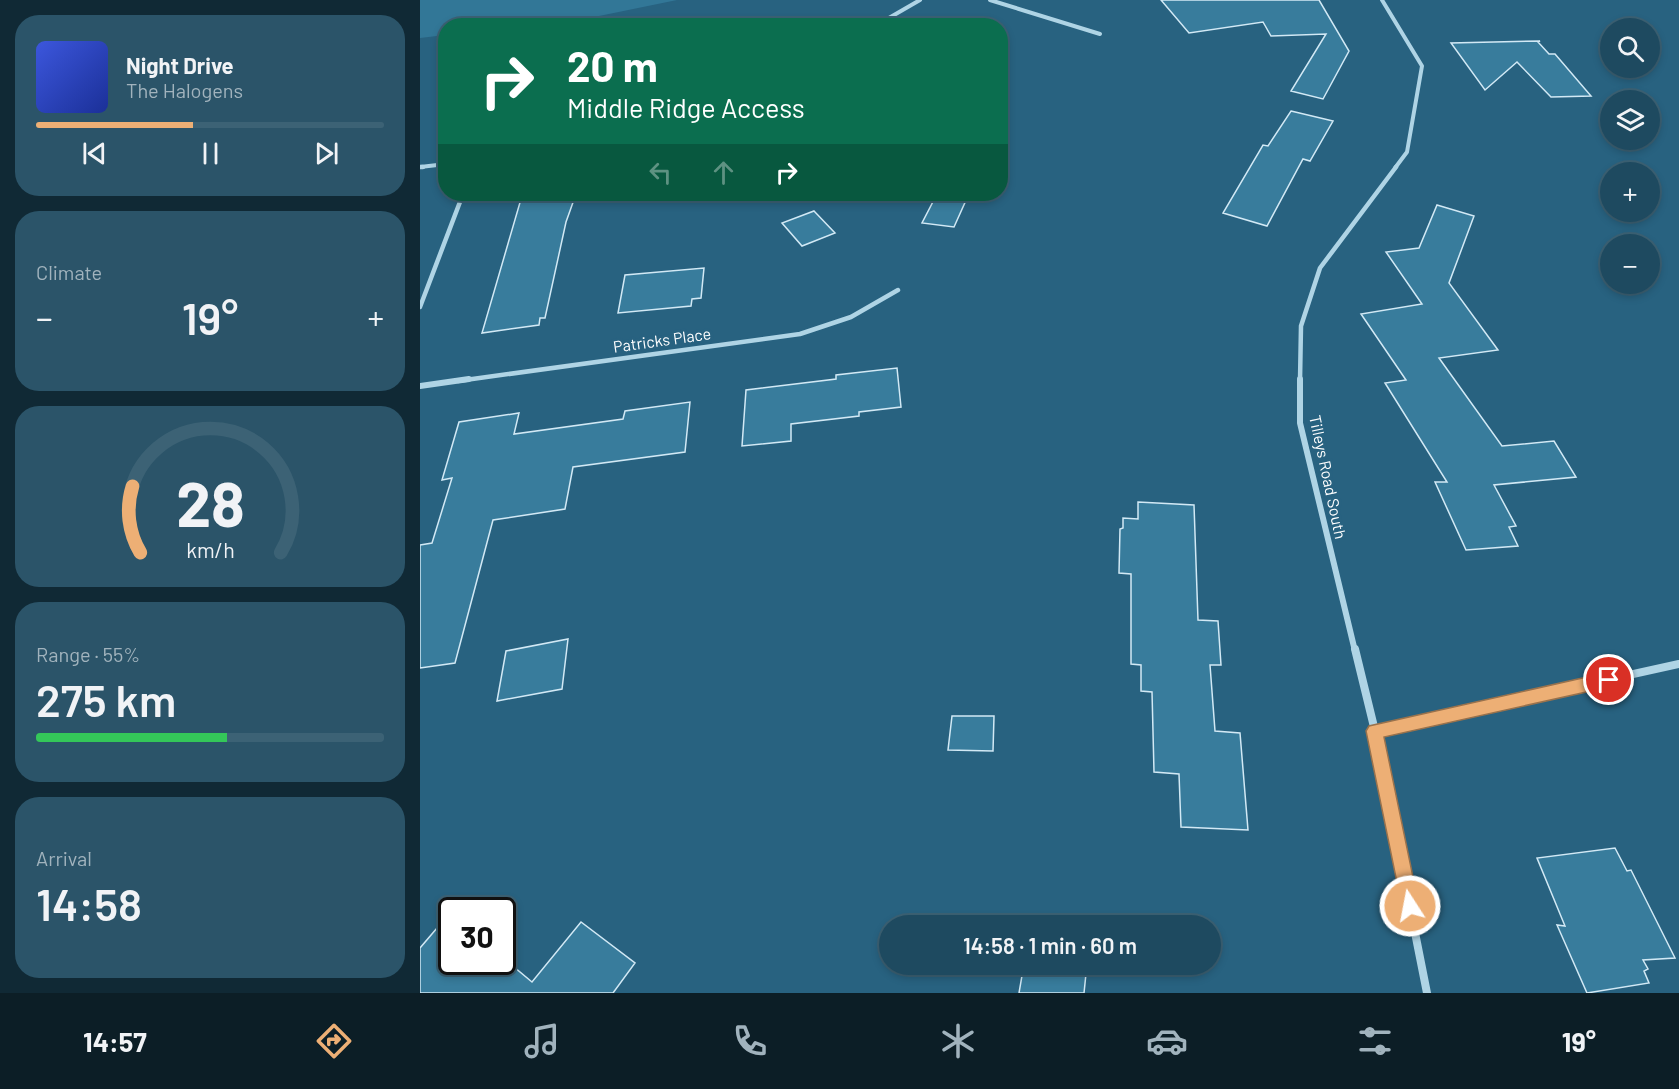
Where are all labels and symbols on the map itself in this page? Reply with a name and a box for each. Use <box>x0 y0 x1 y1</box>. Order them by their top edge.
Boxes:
street label: Patricks Place <box>612 323 712 356</box>
street label: Tilleys Road South <box>1306 413 1351 541</box>
pin <box>1583 654 1634 705</box>
position arrow <box>1378 874 1442 938</box>
speed limit sign: 30 <box>438 897 516 975</box>

